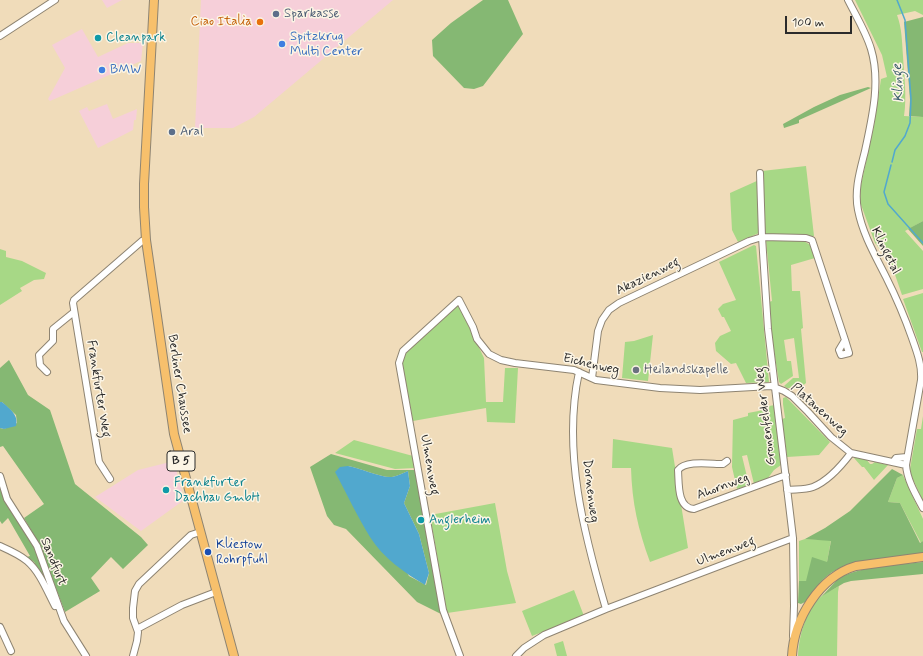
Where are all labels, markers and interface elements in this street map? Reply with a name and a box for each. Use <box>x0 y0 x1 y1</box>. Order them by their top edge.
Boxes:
place label: Sparkasse <box>284 6 340 22</box>
scale bar <box>787 8 854 34</box>
marker: Sparkasse <box>271 9 281 19</box>
place label: Ciao Italia <box>190 14 252 30</box>
text: 100 m <box>792 15 824 31</box>
marker: Ciao Italia <box>255 17 265 27</box>
place label: Spitzkrug Multi Center <box>290 29 363 60</box>
place label: Cleanpark <box>106 30 166 46</box>
marker: Cleanpark <box>93 33 103 43</box>
marker: Spitzkrug Multi Center <box>277 39 287 49</box>
place label: BMW <box>110 62 141 78</box>
water label: Klinge <box>890 63 908 103</box>
marker: BMW <box>97 65 107 75</box>
place label: Aral <box>180 124 203 140</box>
marker: Aral <box>167 127 177 137</box>
street label: Klingetal <box>867 225 903 277</box>
street label: Akazienweg <box>614 255 682 299</box>
street label: Berliner Chaussee <box>163 333 195 435</box>
street label: Frankfurter Weg <box>83 339 113 439</box>
street label: Eichenweg <box>561 351 621 379</box>
place label: Heilandskapelle <box>644 362 729 378</box>
marker: Heilandskapelle <box>631 365 641 375</box>
street label: Gronenfelder Weg <box>752 366 780 466</box>
street label: Platanenweg <box>787 380 851 440</box>
street label: Ulmenweg <box>416 433 442 497</box>
road number: B 5 <box>167 451 195 471</box>
street label: Dornenweg <box>578 459 602 523</box>
street label: Ahornweg <box>695 470 751 504</box>
place label: Frankfurter Dachbau GmbH <box>174 475 260 506</box>
marker: Frankfurter Dachbau GmbH <box>161 485 171 495</box>
place label: Anglerheim <box>429 512 491 528</box>
marker: Anglerheim <box>416 515 426 525</box>
street label: Ulmenweg <box>695 534 757 570</box>
street label: Sandfurt <box>36 536 70 588</box>
place label: Kliestow Rohrpfuhl <box>216 537 268 568</box>
marker: Kliestow Rohrpfuhl <box>203 547 213 557</box>

